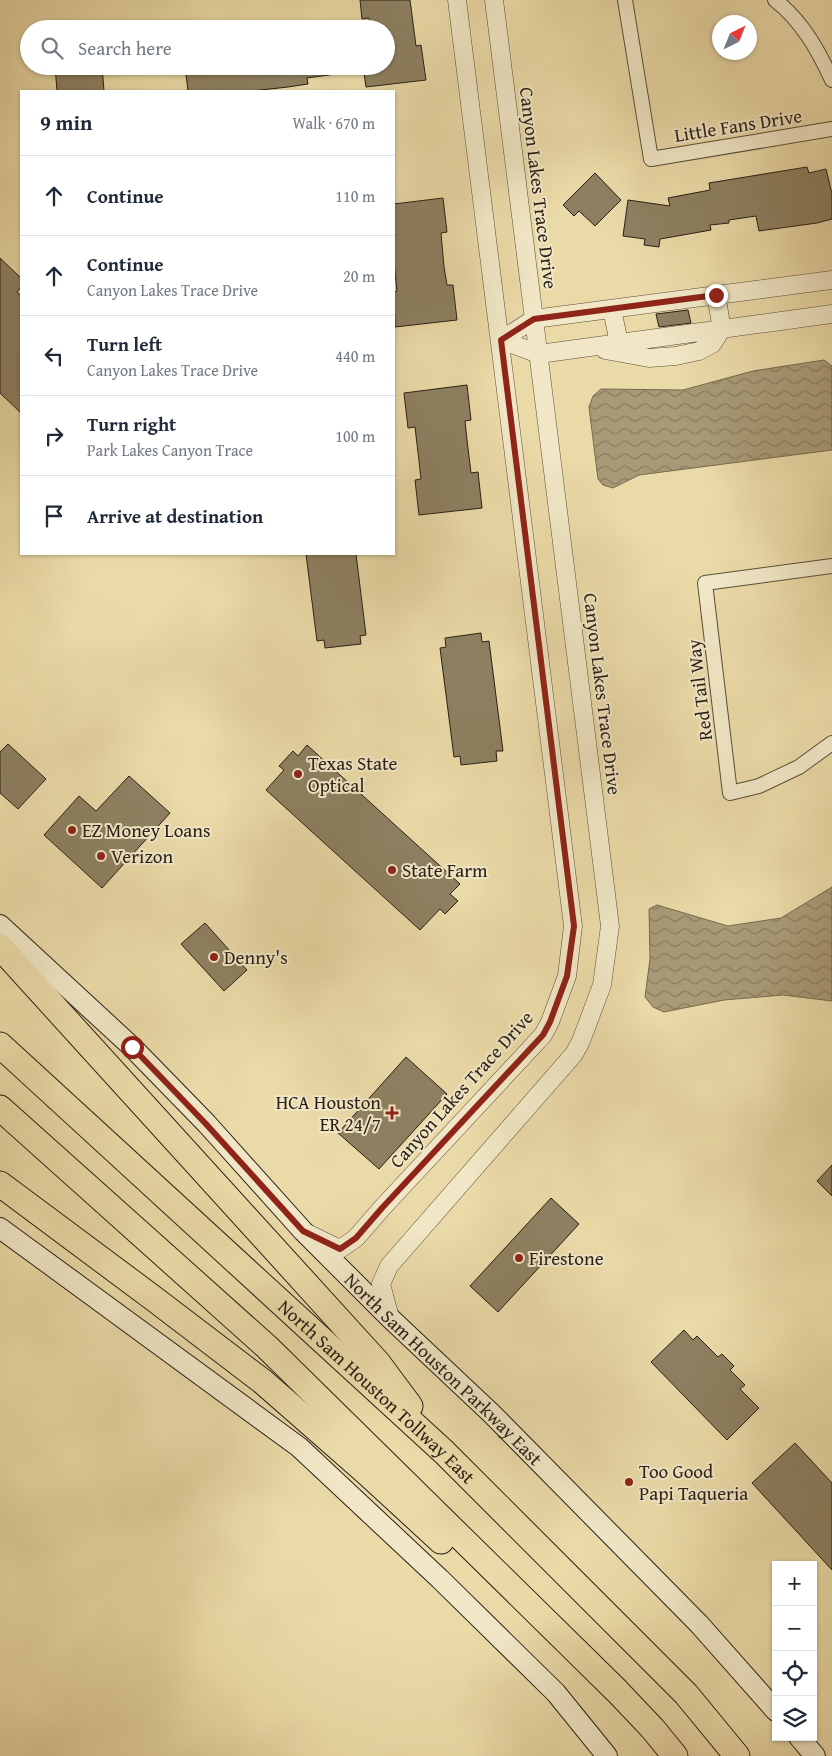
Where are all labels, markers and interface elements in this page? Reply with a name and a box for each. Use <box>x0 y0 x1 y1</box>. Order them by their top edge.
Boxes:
north arrow <box>712 15 757 60</box>
search box <box>20 20 395 75</box>
icon: search <box>38 34 66 62</box>
text: Search here <box>78 34 172 62</box>
street label: Canyon Lakes Trace Drive <box>513 85 565 291</box>
street label: Little Fans Drive <box>672 101 804 149</box>
text: 9 min <box>40 107 92 138</box>
text: Walk · 670 m <box>292 111 375 135</box>
icon: ahead <box>40 182 68 210</box>
text: Continue <box>87 182 164 210</box>
text: 110 m <box>335 184 375 208</box>
text: Continue <box>87 250 164 278</box>
icon: ahead <box>40 262 68 290</box>
text: 20 m <box>343 264 375 288</box>
text: Canyon Lakes Trace Drive <box>87 278 258 302</box>
route end <box>705 284 728 307</box>
text: Turn left <box>87 330 162 358</box>
icon: left <box>40 342 68 370</box>
text: 440 m <box>335 344 375 368</box>
text: Canyon Lakes Trace Drive <box>87 358 258 382</box>
text: Turn right <box>87 410 176 438</box>
icon: right <box>40 422 68 450</box>
text: 100 m <box>335 424 375 448</box>
text: Park Lakes Canyon Trace <box>87 438 253 462</box>
icon: arrive <box>40 502 68 530</box>
text: Arrive at destination <box>87 502 263 530</box>
street label: Canyon Lakes Trace Drive <box>577 591 629 797</box>
street label: Red Tail Way <box>679 637 719 742</box>
place label: Texas State Optical <box>308 749 398 799</box>
marker: Texas State Optical <box>292 768 304 780</box>
place label: EZ Money Loans <box>82 816 211 844</box>
marker: EZ Money Loans <box>66 824 78 836</box>
place label: Verizon <box>111 842 173 870</box>
marker: Verizon <box>95 850 107 862</box>
place label: State Farm <box>402 856 488 884</box>
marker: State Farm <box>386 864 398 876</box>
place label: Denny's <box>224 943 288 971</box>
marker: Denny's <box>208 951 220 963</box>
street label: Canyon Lakes Trace Drive <box>383 1004 539 1174</box>
route start <box>121 1036 144 1059</box>
place label: HCA Houston ER 24/7 <box>276 1088 381 1138</box>
marker: HCA Houston ER 24/7 <box>385 1106 399 1120</box>
place label: Firestone <box>529 1244 604 1272</box>
marker: Firestone <box>513 1252 525 1264</box>
street label: North Sam Houston Parkway East <box>338 1266 549 1472</box>
street label: North Sam Houston Tollway East <box>272 1293 482 1490</box>
place label: Too Good Papi Taqueria <box>639 1457 748 1507</box>
marker: Too Good Papi Taqueria <box>623 1476 635 1488</box>
map controls <box>772 1561 817 1741</box>
button: + <box>772 1561 817 1606</box>
button: − <box>772 1606 817 1651</box>
button: locate <box>772 1651 817 1696</box>
button: layers <box>772 1696 817 1741</box>

